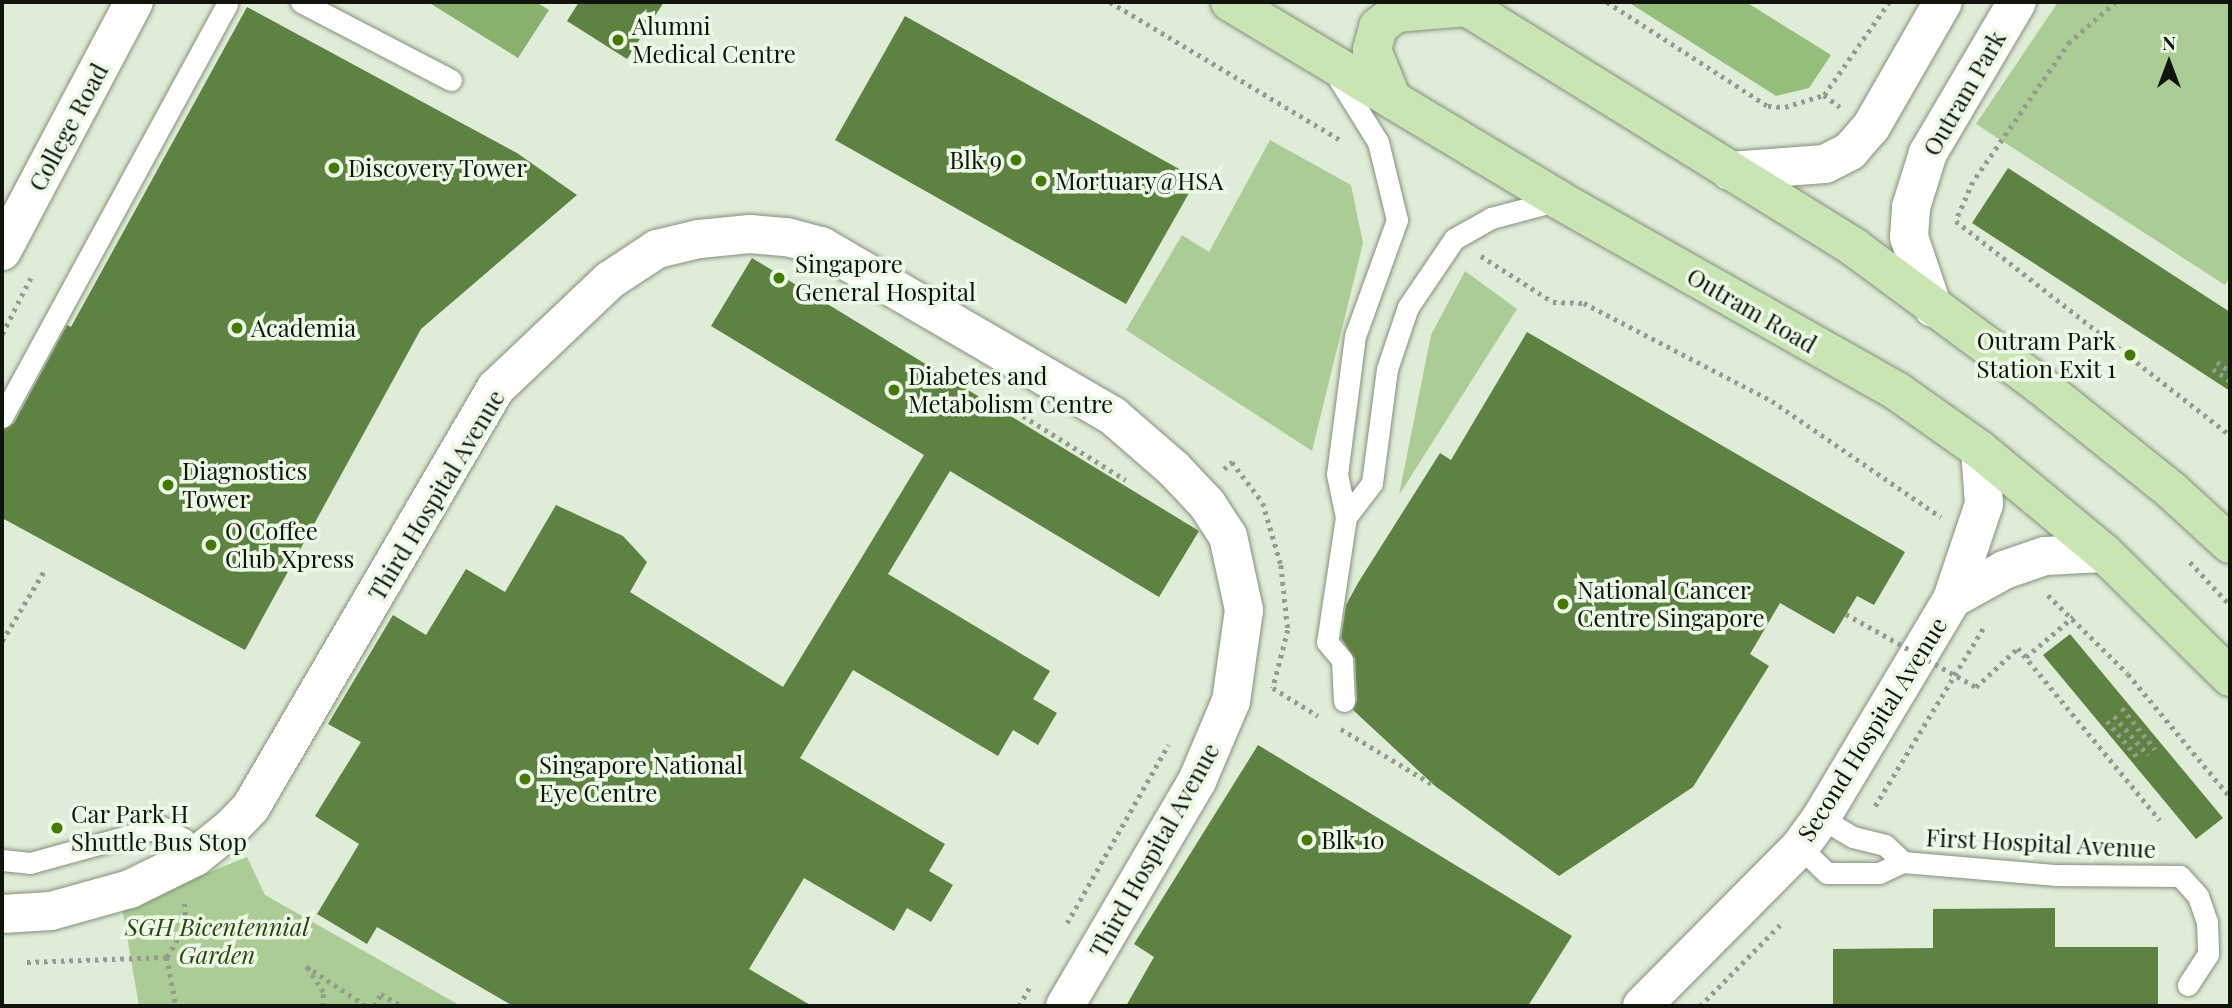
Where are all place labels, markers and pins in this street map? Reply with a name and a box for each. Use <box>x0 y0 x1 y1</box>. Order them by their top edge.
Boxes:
place label: Alumni Medical Centre <box>632 12 796 68</box>
marker: Alumni Medical Centre <box>610 32 626 48</box>
place label: Blk 9 <box>949 146 1002 174</box>
marker: Blk 9 <box>1008 152 1024 168</box>
place label: Discovery Tower <box>348 154 528 182</box>
marker: Discovery Tower <box>326 160 342 176</box>
place label: Mortuary@HSA <box>1055 167 1223 195</box>
marker: Mortuary@HSA <box>1033 173 1049 189</box>
place label: Singapore General Hospital <box>795 250 976 306</box>
marker: Singapore General Hospital <box>769 268 789 288</box>
place label: Academia <box>251 314 356 342</box>
marker: Academia <box>229 320 245 336</box>
place label: Outram Park Station Exit 1 <box>1976 327 2116 383</box>
marker: Outram Park Station Exit 1 <box>2122 347 2138 363</box>
place label: Diabetes and Metabolism Centre <box>908 362 1113 418</box>
marker: Diabetes and Metabolism Centre <box>886 382 902 398</box>
place label: Diagnostics Tower <box>182 457 307 513</box>
marker: Diagnostics Tower <box>160 477 176 493</box>
place label: O Coffee Club Xpress <box>225 517 355 573</box>
marker: O Coffee Club Xpress <box>203 537 219 553</box>
place label: National Cancer Centre Singapore <box>1577 576 1765 632</box>
marker: National Cancer Centre Singapore <box>1555 596 1571 612</box>
place label: Singapore National Eye Centre <box>539 751 743 807</box>
marker: Singapore National Eye Centre <box>517 771 533 787</box>
place label: Car Park H Shuttle Bus Stop <box>71 800 247 856</box>
marker: Car Park H Shuttle Bus Stop <box>49 820 65 836</box>
place label: Blk 10 <box>1321 826 1385 854</box>
marker: Blk 10 <box>1299 832 1315 848</box>

